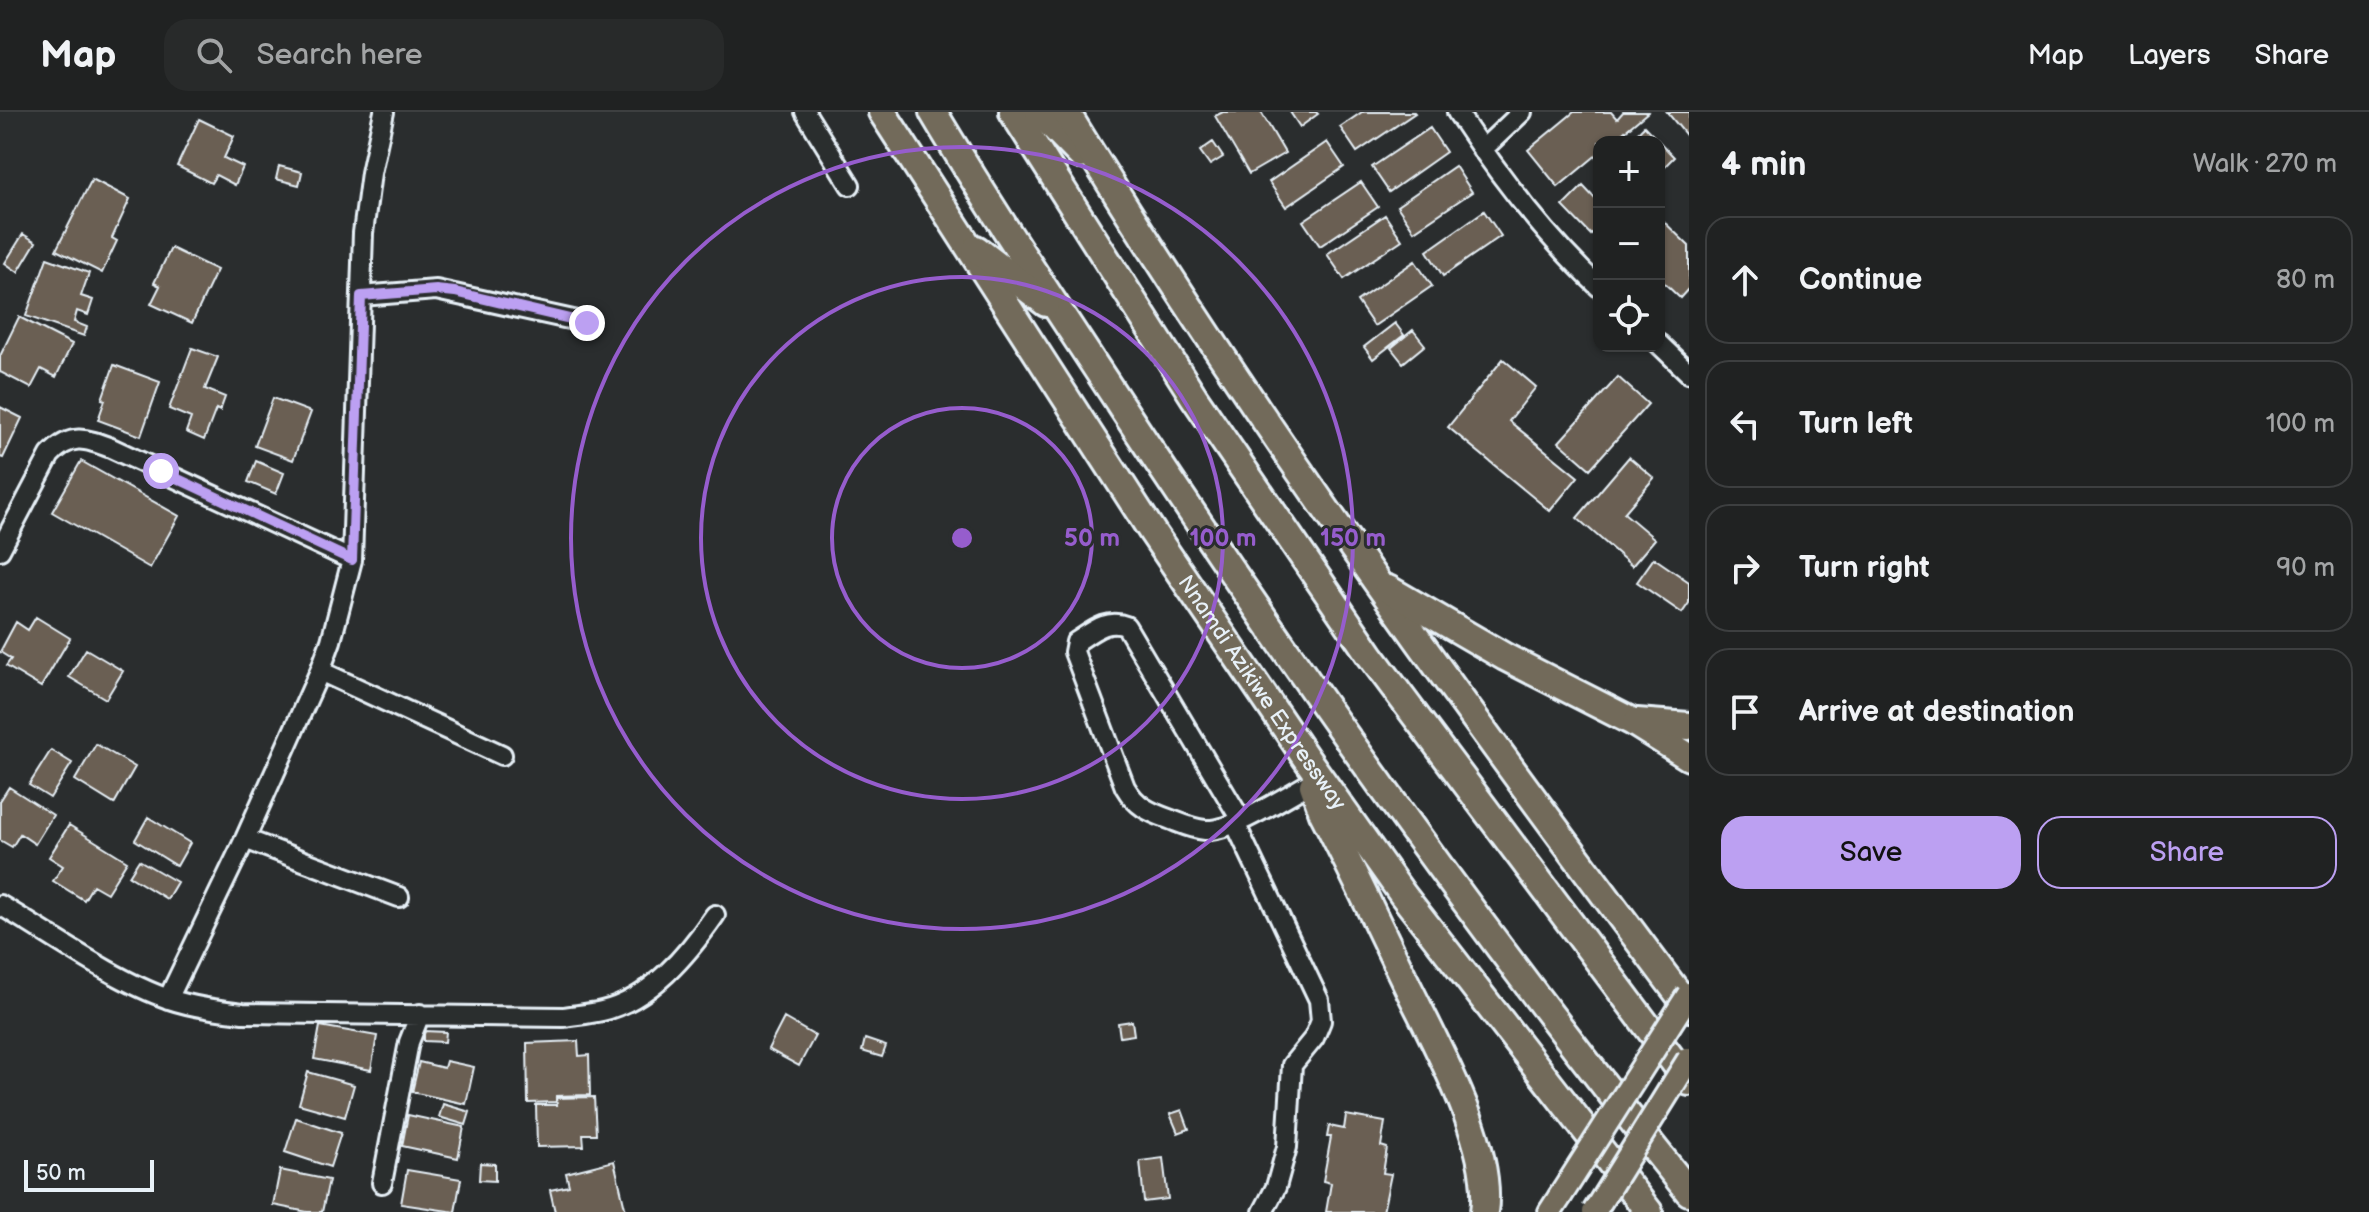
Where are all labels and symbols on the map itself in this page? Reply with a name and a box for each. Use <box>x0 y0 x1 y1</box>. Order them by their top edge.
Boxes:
route end <box>569 305 605 341</box>
route start <box>143 453 179 489</box>
centre of rings <box>948 524 976 552</box>
text: 50 m <box>1064 524 1120 553</box>
text: 100 m <box>1190 524 1256 553</box>
text: 150 m <box>1320 524 1386 553</box>
street label: Nnamdi Azikiwe Expressway <box>1172 570 1352 815</box>
scale bar <box>24 1156 154 1192</box>

